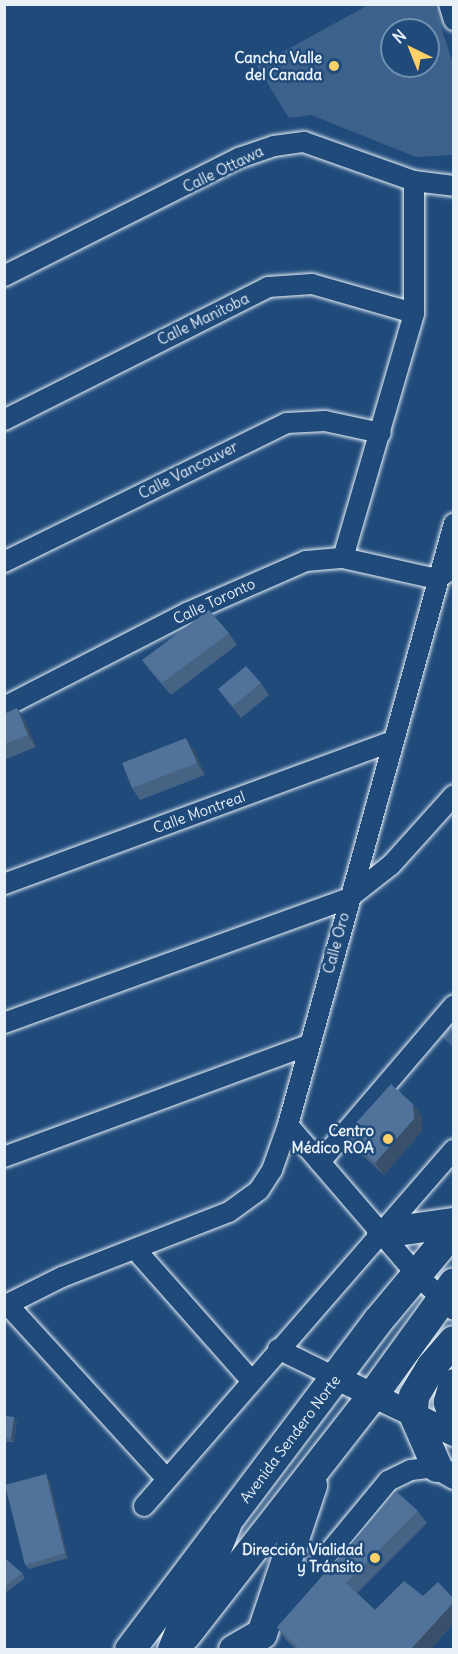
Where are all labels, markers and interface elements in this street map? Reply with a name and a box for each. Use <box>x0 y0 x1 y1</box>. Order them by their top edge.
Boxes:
north arrow <box>380 18 440 78</box>
text: N <box>388 25 410 47</box>
place label: Cancha Valle del Canada <box>234 48 322 83</box>
marker: Cancha Valle del Canada <box>327 59 341 73</box>
street label: Calle Ottawa <box>180 142 266 196</box>
street label: Calle Manitoba <box>154 289 252 349</box>
street label: Calle Vancouver <box>135 437 241 503</box>
street label: Calle Toronto <box>170 574 258 628</box>
street label: Calle Montreal <box>151 787 247 837</box>
street label: Calle Oro <box>319 910 353 976</box>
place label: Centro Médico ROA <box>291 1121 374 1156</box>
marker: Centro Médico ROA <box>379 1130 397 1148</box>
street label: Avenida Sendero Norte <box>236 1371 344 1507</box>
place label: Dirección Vialidad y Tránsito <box>242 1540 363 1575</box>
marker: Dirección Vialidad y Tránsito <box>368 1551 382 1565</box>

